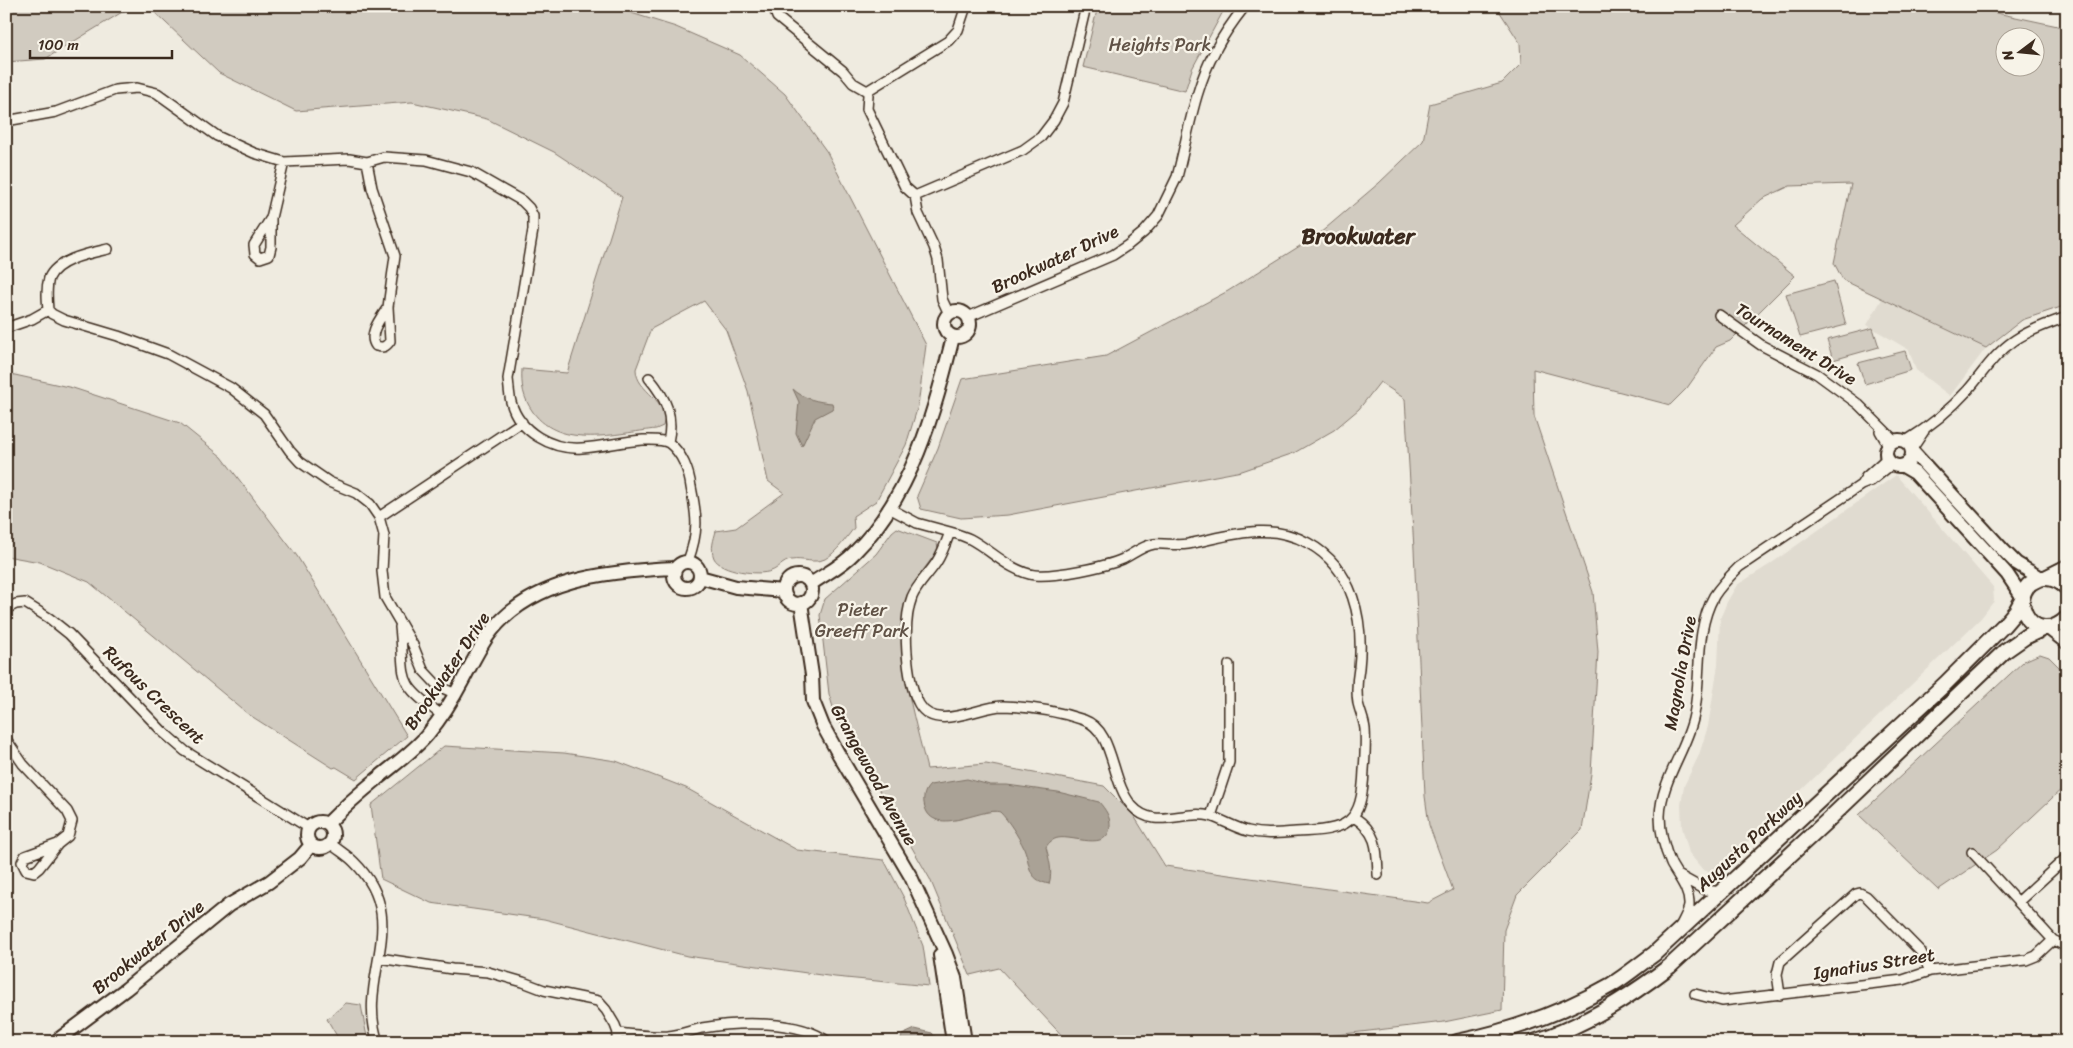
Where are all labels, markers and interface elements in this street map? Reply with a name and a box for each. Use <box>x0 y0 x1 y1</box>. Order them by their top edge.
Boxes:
scale bar <box>30 28 172 60</box>
north arrow <box>1996 28 2046 78</box>
park label: Heights Park <box>1109 29 1211 61</box>
text: 100 m <box>38 32 79 58</box>
text: N <box>1995 47 2022 65</box>
street label: Brookwater Drive <box>986 215 1124 303</box>
district label: Brookwater <box>1301 217 1417 256</box>
street label: Tournament Drive <box>1729 294 1864 395</box>
park label: Pieter Greeff Park <box>815 594 910 647</box>
street label: Brookwater Drive <box>395 605 499 737</box>
street label: Magnolia Drive <box>1654 613 1706 733</box>
street label: Rufous Crescent <box>95 638 213 753</box>
street label: Grangewood Avenue <box>822 698 926 852</box>
street label: Augusta Parkway <box>1687 782 1811 900</box>
street label: Brookwater Drive <box>85 891 212 1003</box>
street label: Ignatius Street <box>1810 939 1937 990</box>

